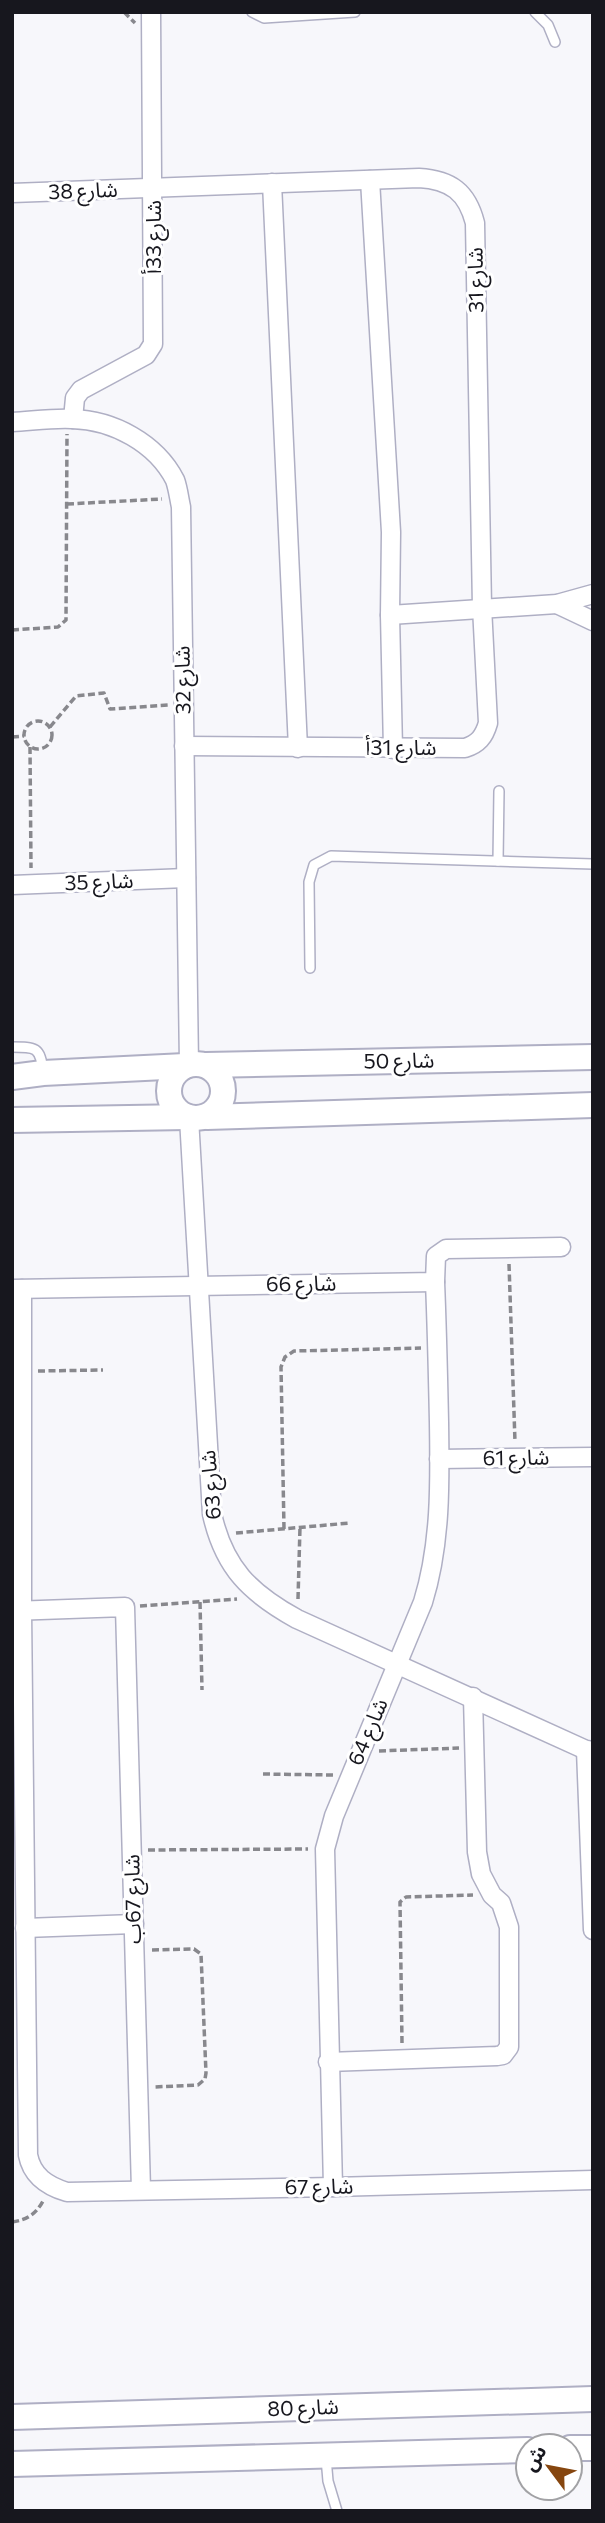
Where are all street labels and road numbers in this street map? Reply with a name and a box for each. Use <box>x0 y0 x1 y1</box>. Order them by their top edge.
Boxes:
street label: شارع 38 <box>48 176 118 207</box>
street label: شارع 33أ <box>140 200 169 274</box>
street label: شارع 31 <box>461 247 492 313</box>
street label: شارع 32 <box>168 645 199 715</box>
street label: شارع 31أ <box>365 734 436 763</box>
street label: شارع 35 <box>64 867 134 898</box>
street label: شارع 50 <box>363 1046 435 1077</box>
street label: شارع 66 <box>266 1269 336 1300</box>
street label: شارع 61 <box>482 1443 550 1474</box>
street label: شارع 63 <box>194 1449 229 1521</box>
street label: شارع 64 <box>341 1694 396 1770</box>
street label: شارع 67ب <box>118 1854 149 1944</box>
street label: شارع 67 <box>284 2172 354 2203</box>
street label: شارع 80 <box>267 2393 339 2424</box>

